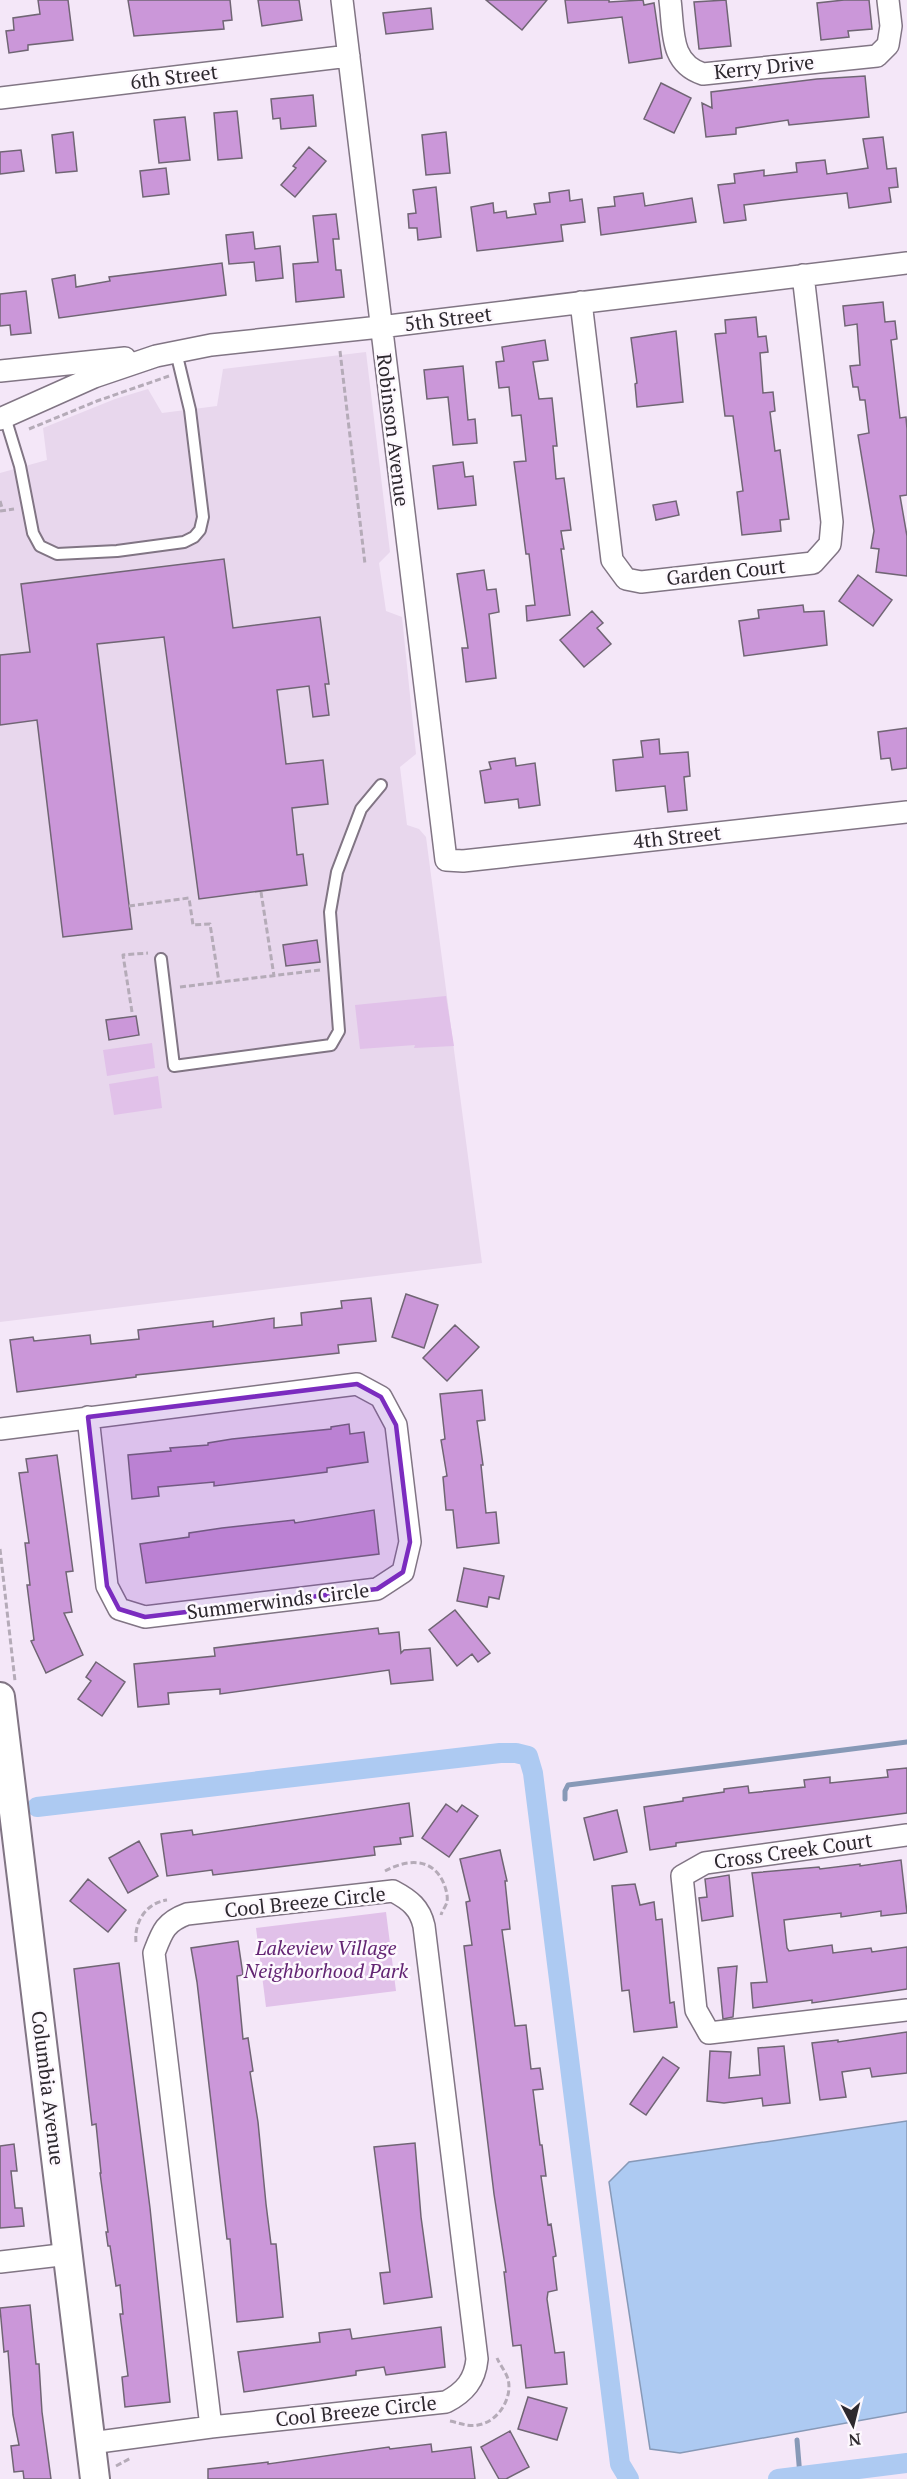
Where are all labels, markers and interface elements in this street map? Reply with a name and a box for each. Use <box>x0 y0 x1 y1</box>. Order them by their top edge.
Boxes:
street label: Kerry Drive <box>713 48 815 85</box>
street label: 6th Street <box>129 58 220 95</box>
street label: 5th Street <box>403 300 494 337</box>
street label: Robinson Avenue <box>371 352 416 508</box>
street label: Garden Court <box>665 552 787 591</box>
street label: 4th Street <box>632 818 723 855</box>
street label: Summerwinds Circle <box>185 1576 371 1625</box>
street label: Cross Creek Court <box>712 1826 874 1875</box>
street label: Cool Breeze Circle <box>223 1880 387 1923</box>
park label: Lakeview Village Neighborhood Park <box>243 1934 409 1984</box>
street label: Columbia Avenue <box>26 2009 71 2167</box>
street label: Cool Breeze Circle <box>274 2389 438 2432</box>
north arrow <box>823 2395 883 2455</box>
text: N <box>847 2428 862 2452</box>

